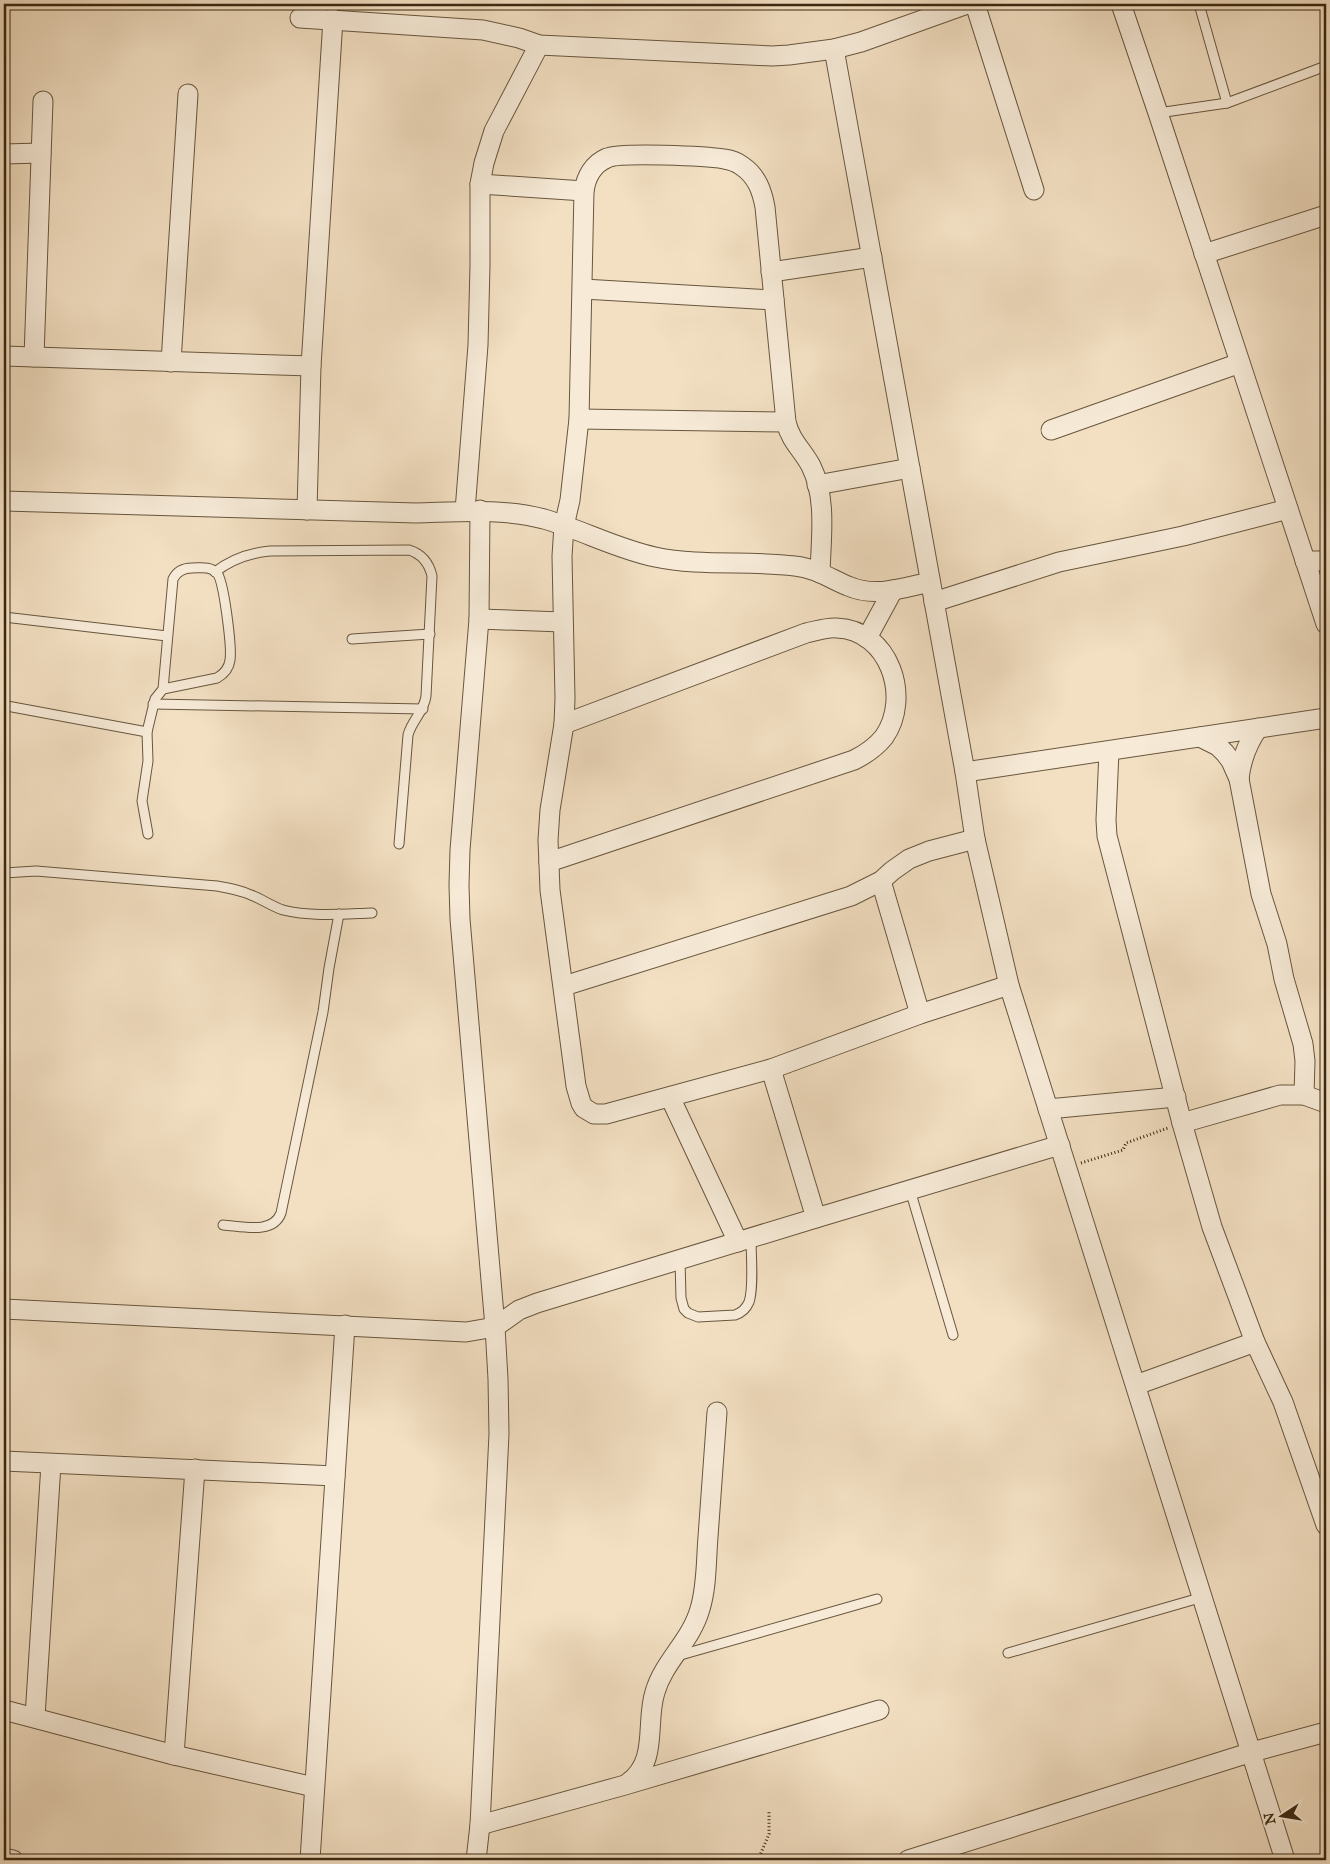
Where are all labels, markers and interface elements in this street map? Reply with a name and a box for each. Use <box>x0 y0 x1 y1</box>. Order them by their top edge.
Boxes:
north arrow <box>1258 1792 1308 1842</box>
text: N <box>1260 1811 1279 1826</box>

